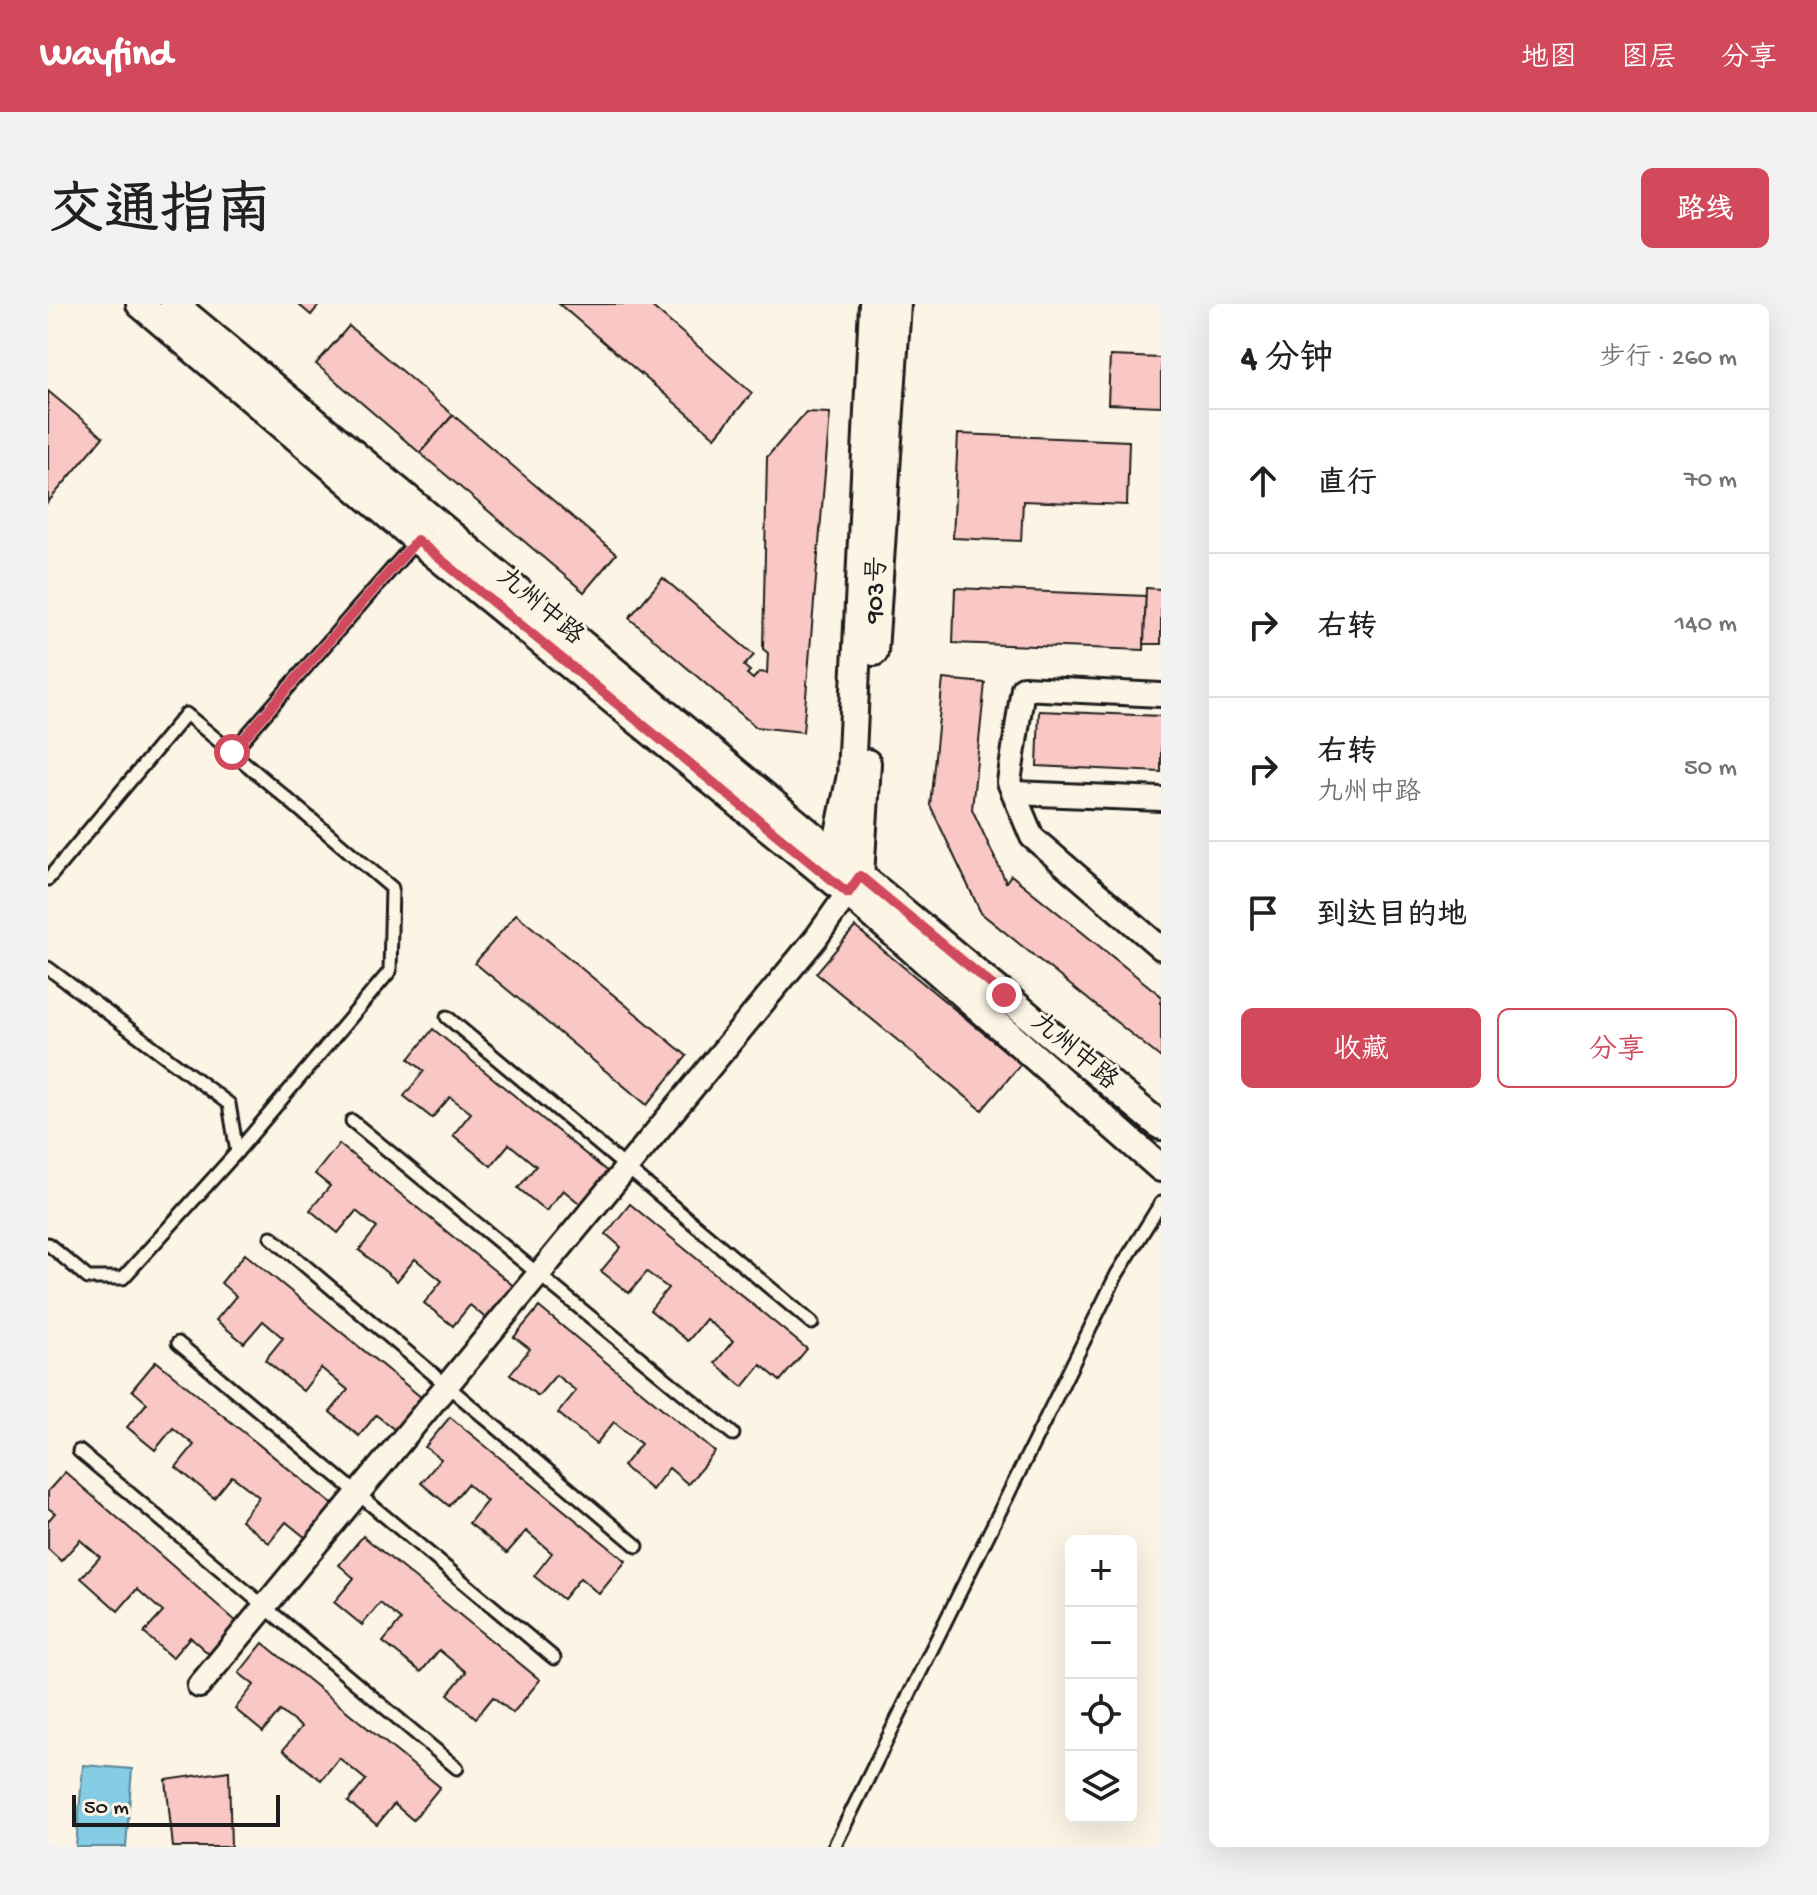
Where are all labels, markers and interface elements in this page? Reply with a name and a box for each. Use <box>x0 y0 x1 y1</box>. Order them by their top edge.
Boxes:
text: Wayfind <box>40 34 172 78</box>
text: 地图 <box>1521 43 1577 76</box>
text: 图层 <box>1621 43 1677 76</box>
text: 分享 <box>1721 43 1777 76</box>
button: 路线 <box>1641 168 1769 248</box>
text: 交通指南 <box>48 183 272 249</box>
text: 4 分钟 <box>1241 341 1333 381</box>
text: 步行 · 260 m <box>1599 344 1737 375</box>
icon: ahead <box>1241 459 1285 503</box>
text: 70 m <box>1684 466 1737 497</box>
text: 直行 <box>1317 468 1377 503</box>
street label: 903号 <box>860 555 896 626</box>
street label: 九州中路 <box>489 561 590 653</box>
icon: right <box>1241 603 1285 647</box>
text: 140 m <box>1675 610 1737 641</box>
text: 右转 <box>1317 612 1377 647</box>
route start <box>214 734 250 770</box>
text: 右转 <box>1317 737 1377 772</box>
icon: right <box>1241 747 1285 791</box>
text: 50 m <box>1684 754 1737 785</box>
text: 九州中路 <box>1317 779 1421 810</box>
icon: arrive <box>1241 891 1285 935</box>
text: 到达目的地 <box>1317 900 1467 935</box>
route end <box>986 977 1022 1013</box>
street label: 九州中路 <box>1023 1006 1124 1098</box>
button: 收藏 <box>1241 1008 1481 1088</box>
button: 分享 <box>1497 1008 1737 1088</box>
map controls <box>1065 1535 1137 1823</box>
button: + <box>1065 1535 1137 1607</box>
button: − <box>1065 1607 1137 1679</box>
button: locate <box>1065 1679 1137 1751</box>
button: layers <box>1065 1751 1137 1823</box>
scale bar <box>72 1791 280 1827</box>
text: 50 m <box>84 1796 129 1822</box>

